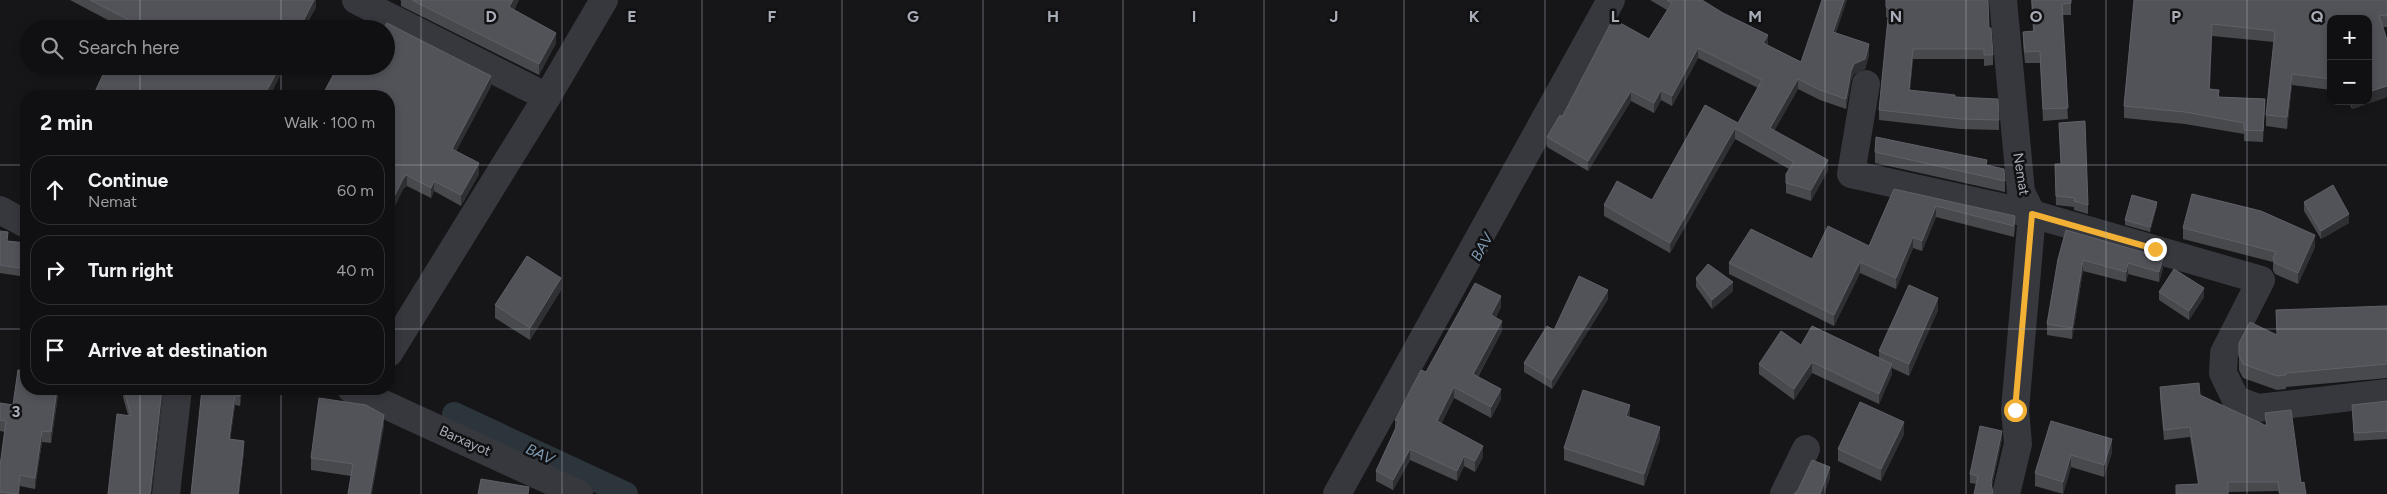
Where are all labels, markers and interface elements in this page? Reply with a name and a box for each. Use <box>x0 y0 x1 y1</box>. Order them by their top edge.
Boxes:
text: D <box>485 7 497 26</box>
text: E <box>627 7 637 26</box>
text: F <box>768 7 777 26</box>
text: G <box>907 7 919 26</box>
text: H <box>1047 7 1059 26</box>
text: I <box>1192 7 1196 26</box>
text: J <box>1330 7 1338 26</box>
text: K <box>1469 7 1480 26</box>
text: L <box>1611 7 1620 26</box>
text: M <box>1748 7 1762 26</box>
text: N <box>1890 7 1902 26</box>
text: O <box>2030 7 2043 26</box>
text: P <box>2171 7 2181 26</box>
text: Q <box>2311 7 2324 26</box>
map controls <box>2327 15 2372 105</box>
button: + <box>2327 15 2372 60</box>
search box <box>20 20 395 75</box>
icon: search <box>38 34 66 62</box>
text: Search here <box>78 36 180 59</box>
button: − <box>2327 60 2372 105</box>
text: 2 min <box>40 110 93 135</box>
text: Walk · 100 m <box>284 113 375 132</box>
street label: Nemat <box>2009 152 2033 196</box>
text: Continue <box>88 169 168 192</box>
icon: ahead <box>41 176 69 204</box>
text: 60 m <box>337 181 374 200</box>
text: Nemat <box>88 192 137 211</box>
water label: BAV <box>1467 228 1498 264</box>
route end <box>2144 238 2167 261</box>
icon: right <box>41 256 69 284</box>
text: Turn right <box>88 259 174 282</box>
text: 40 m <box>336 261 374 280</box>
icon: arrive <box>41 336 69 364</box>
text: Arrive at destination <box>88 339 267 362</box>
route start <box>2004 399 2027 422</box>
text: 3 <box>12 402 21 421</box>
street label: Barxayot <box>437 422 493 460</box>
water label: BAV <box>523 440 558 469</box>

